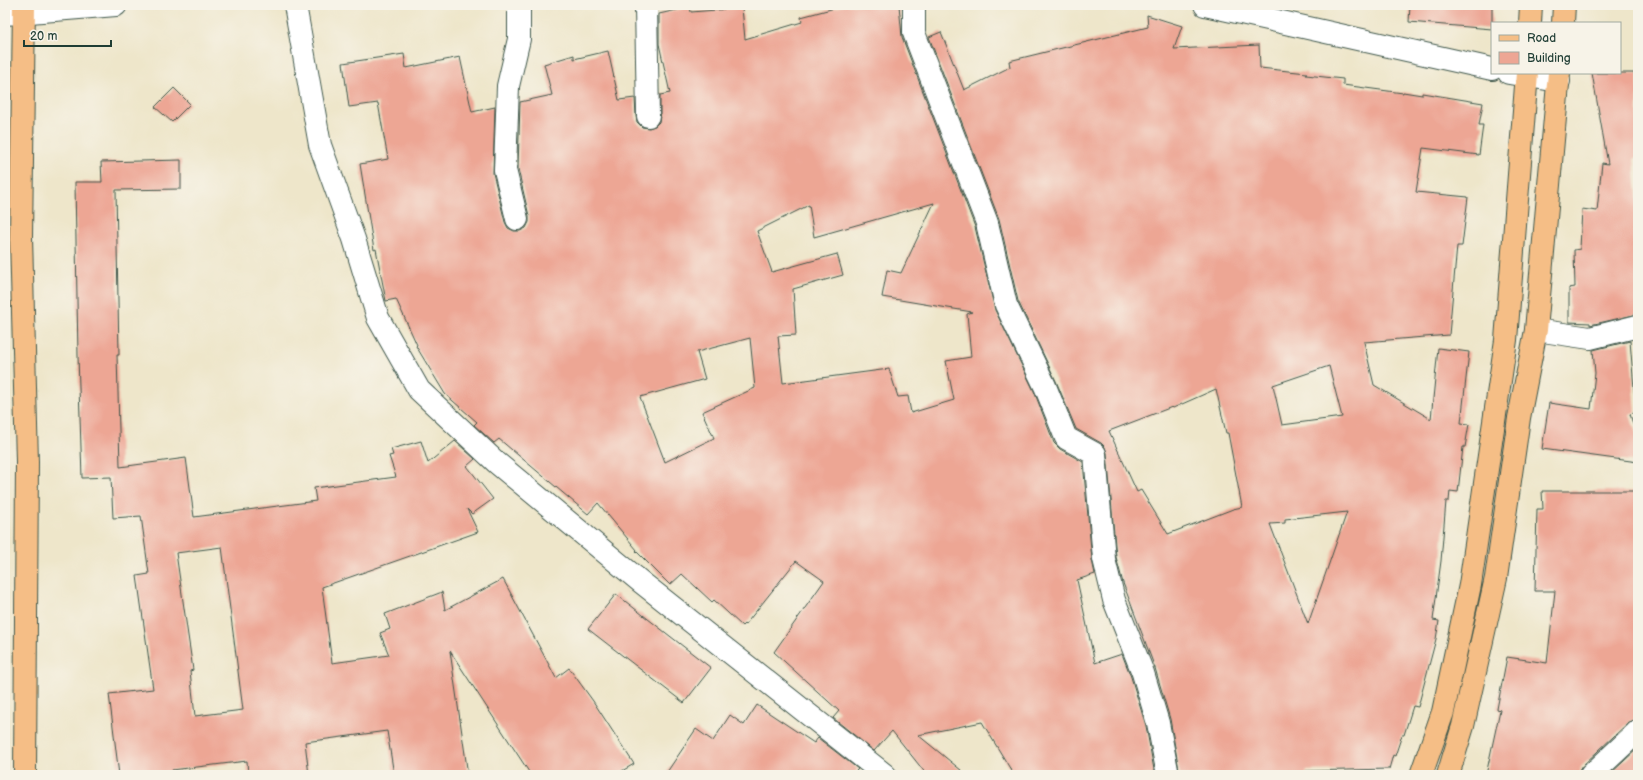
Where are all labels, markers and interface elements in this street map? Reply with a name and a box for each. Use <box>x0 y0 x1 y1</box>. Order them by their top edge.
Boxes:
scale bar <box>24 22 111 48</box>
legend <box>1491 22 1621 74</box>
text: 20 m <box>30 29 57 44</box>
text: Road <box>1527 31 1556 46</box>
text: Building <box>1527 51 1571 66</box>

